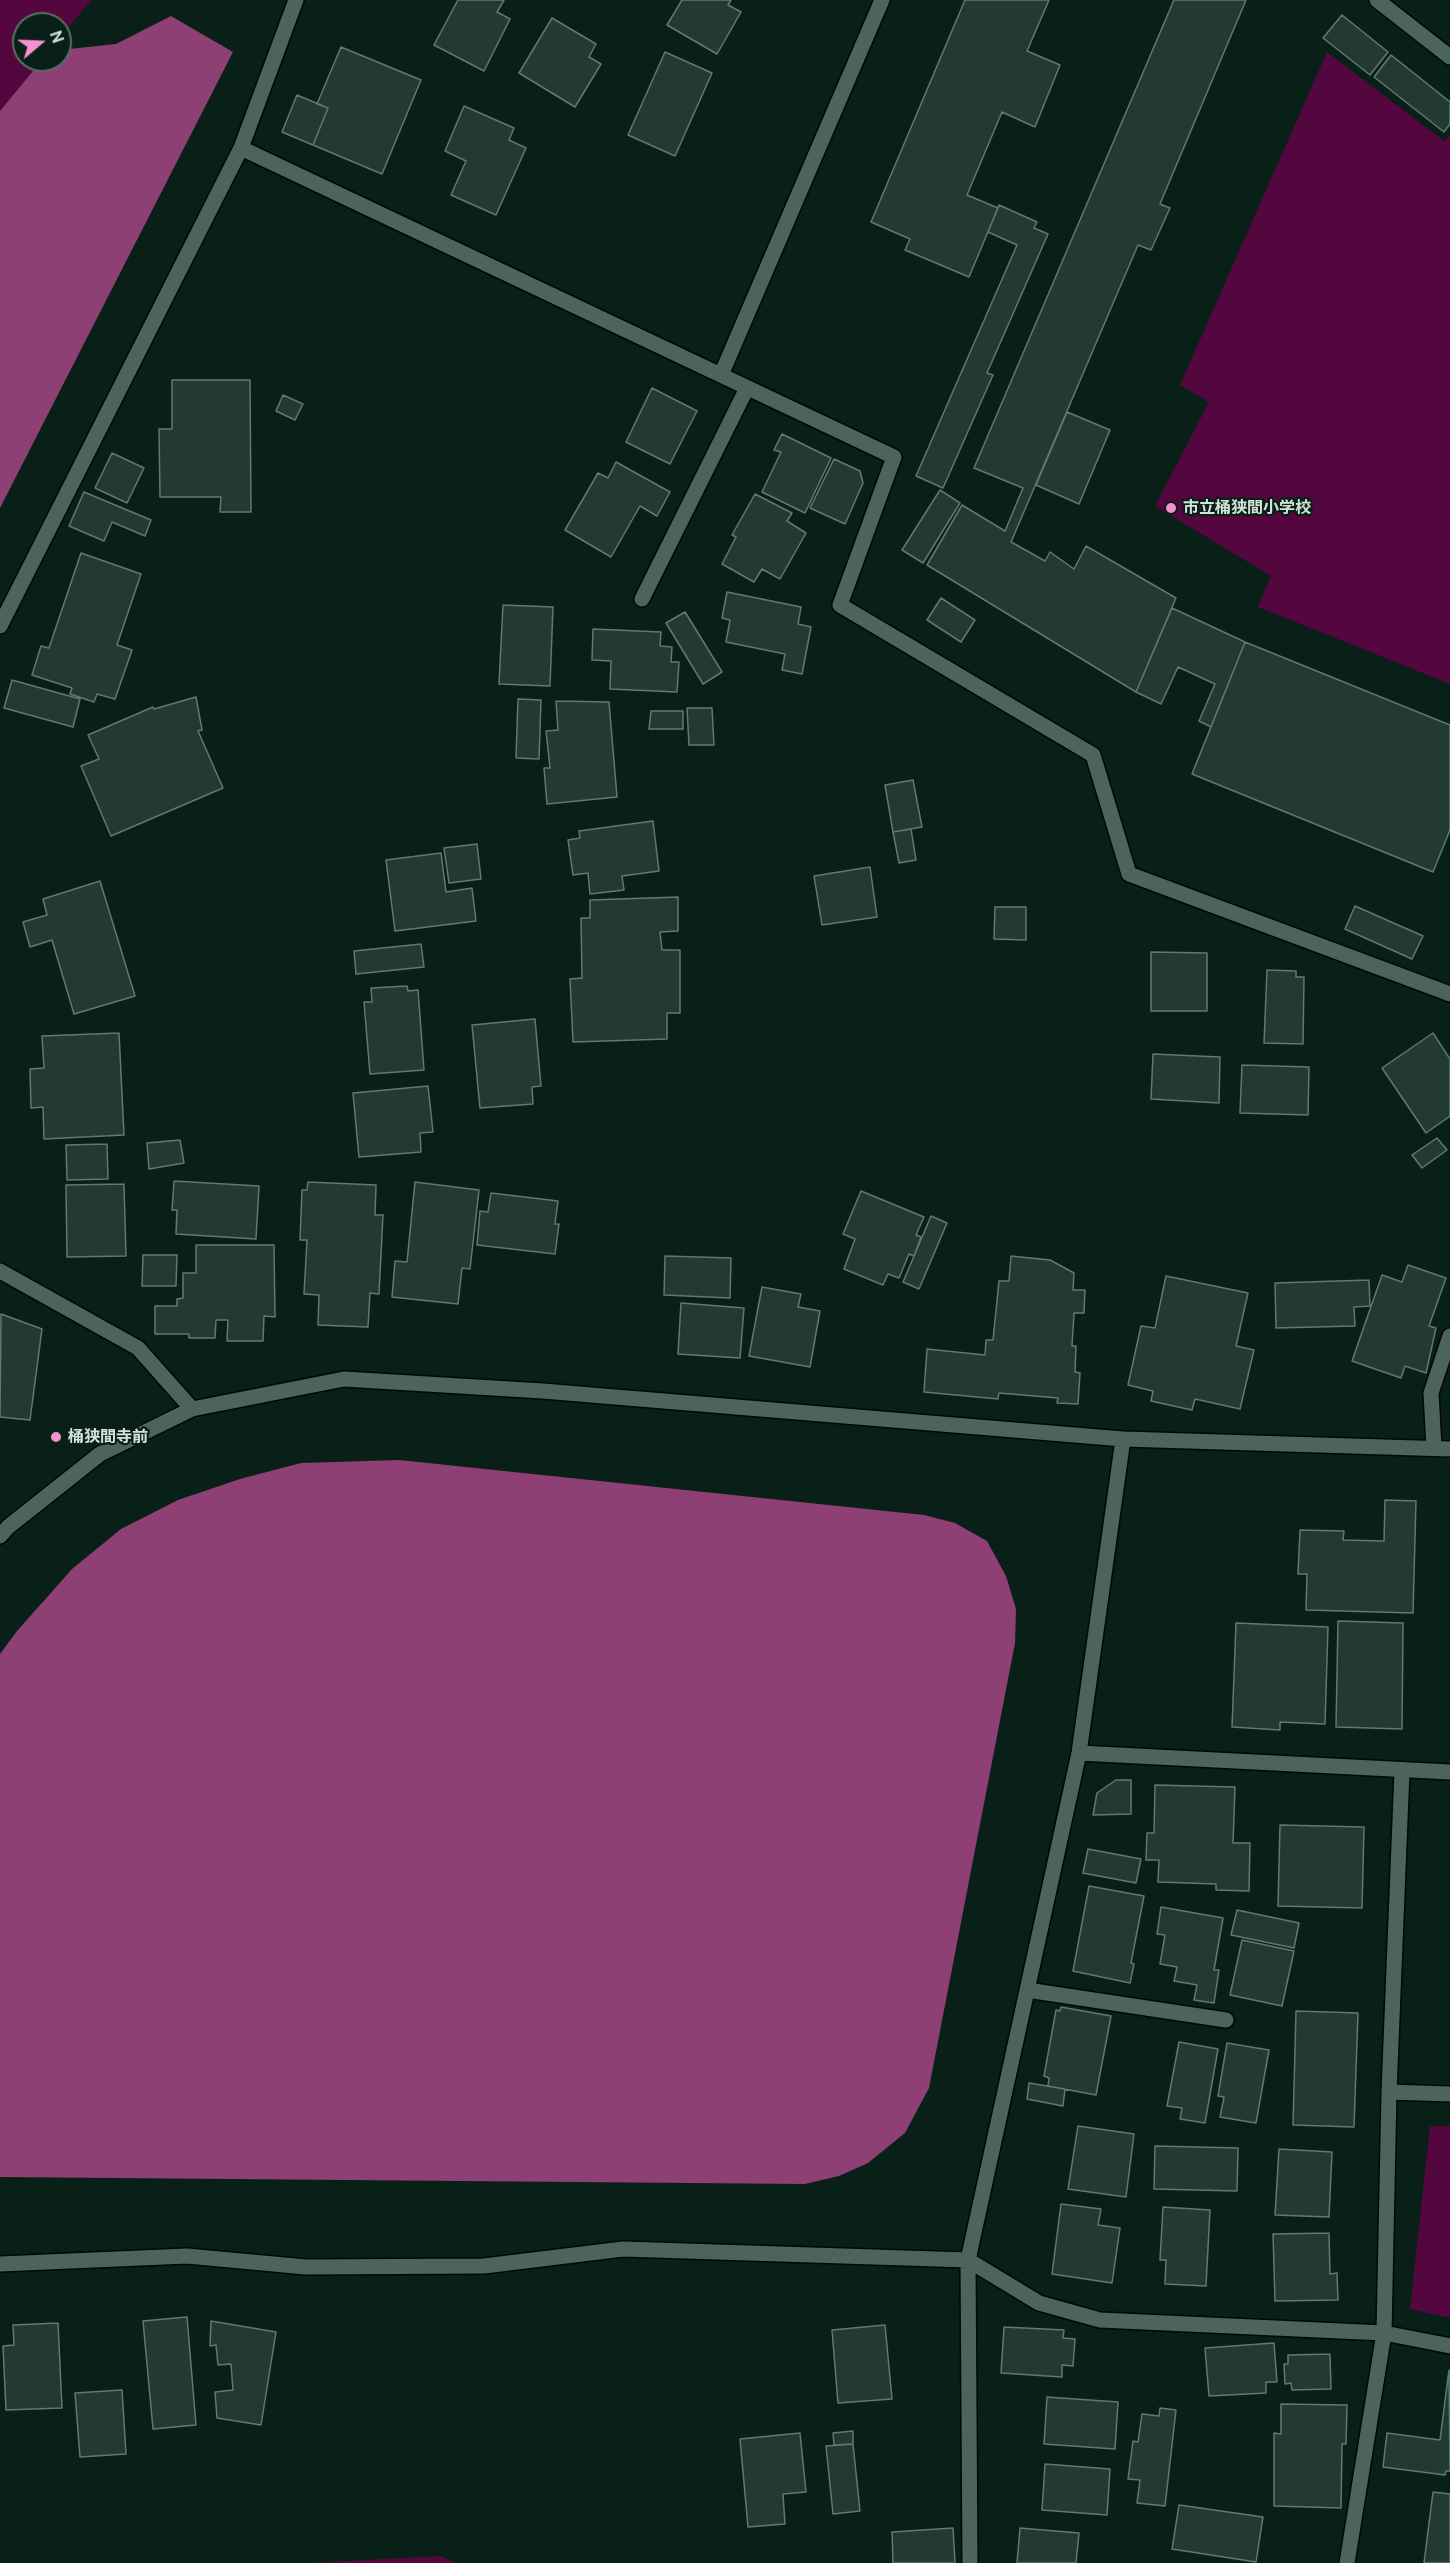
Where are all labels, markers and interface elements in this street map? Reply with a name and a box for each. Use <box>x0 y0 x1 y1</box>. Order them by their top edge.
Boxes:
north arrow <box>12 12 72 72</box>
text: N <box>47 28 68 45</box>
place label: 市立桶狭間小学校 <box>1183 498 1311 518</box>
marker: 市立桶狭間小学校 <box>1164 501 1178 515</box>
place label: 桶狭間寺前 <box>68 1427 148 1447</box>
marker: 桶狭間寺前 <box>49 1430 63 1444</box>

